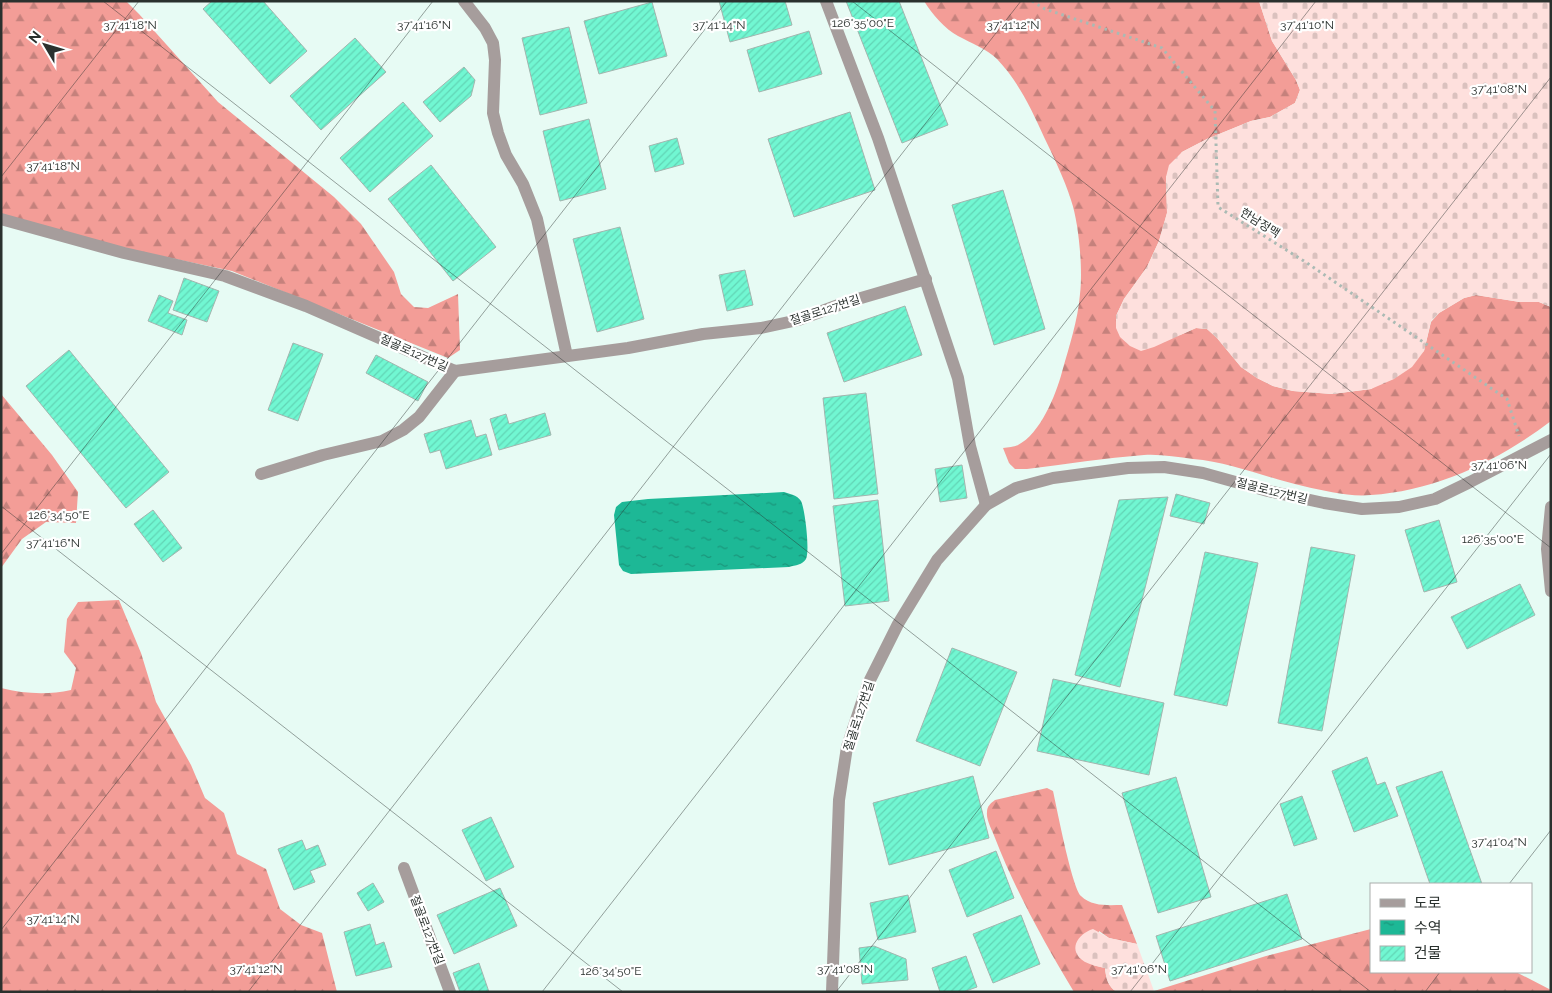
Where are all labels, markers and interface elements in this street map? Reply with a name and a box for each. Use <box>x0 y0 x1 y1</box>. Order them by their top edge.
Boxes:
text: 126°35'00"E <box>832 16 894 30</box>
text: 37°41'18"N <box>103 18 157 32</box>
text: 37°41'16"N <box>397 18 451 32</box>
text: 37°41'14"N <box>692 18 746 32</box>
text: 37°41'12"N <box>987 18 1039 32</box>
text: 37°41'10"N <box>1280 18 1334 32</box>
north arrow <box>20 20 70 70</box>
text: N <box>25 28 44 46</box>
text: 37°41'08"N <box>1471 82 1527 96</box>
text: 37°41'18"N <box>26 159 80 173</box>
street label: 한남정맥 <box>1238 205 1282 241</box>
street label: 절골로127번길 <box>788 292 862 328</box>
street label: 절골로127번길 <box>378 332 450 374</box>
text: 37°41'06"N <box>1471 458 1527 472</box>
street label: 절골로127번길 <box>1235 475 1309 507</box>
text: 126°34'50"E <box>28 508 90 522</box>
text: 126°35'00"E <box>1462 532 1524 546</box>
text: 37°41'16"N <box>26 536 80 550</box>
street label: 절골로127번길 <box>841 679 877 753</box>
text: 37°41'04"N <box>1471 835 1527 849</box>
legend <box>1370 883 1532 973</box>
street label: 절골로127번길 <box>407 893 447 967</box>
text: 도로 <box>1414 894 1442 912</box>
text: 37°41'14"N <box>26 912 80 926</box>
text: 수역 <box>1414 919 1442 937</box>
text: 건물 <box>1414 944 1442 962</box>
text: 37°41'12"N <box>230 962 282 976</box>
text: 37°41'08"N <box>817 962 873 976</box>
text: 37°41'06"N <box>1111 962 1167 976</box>
text: 126°34'50"E <box>580 964 642 978</box>

